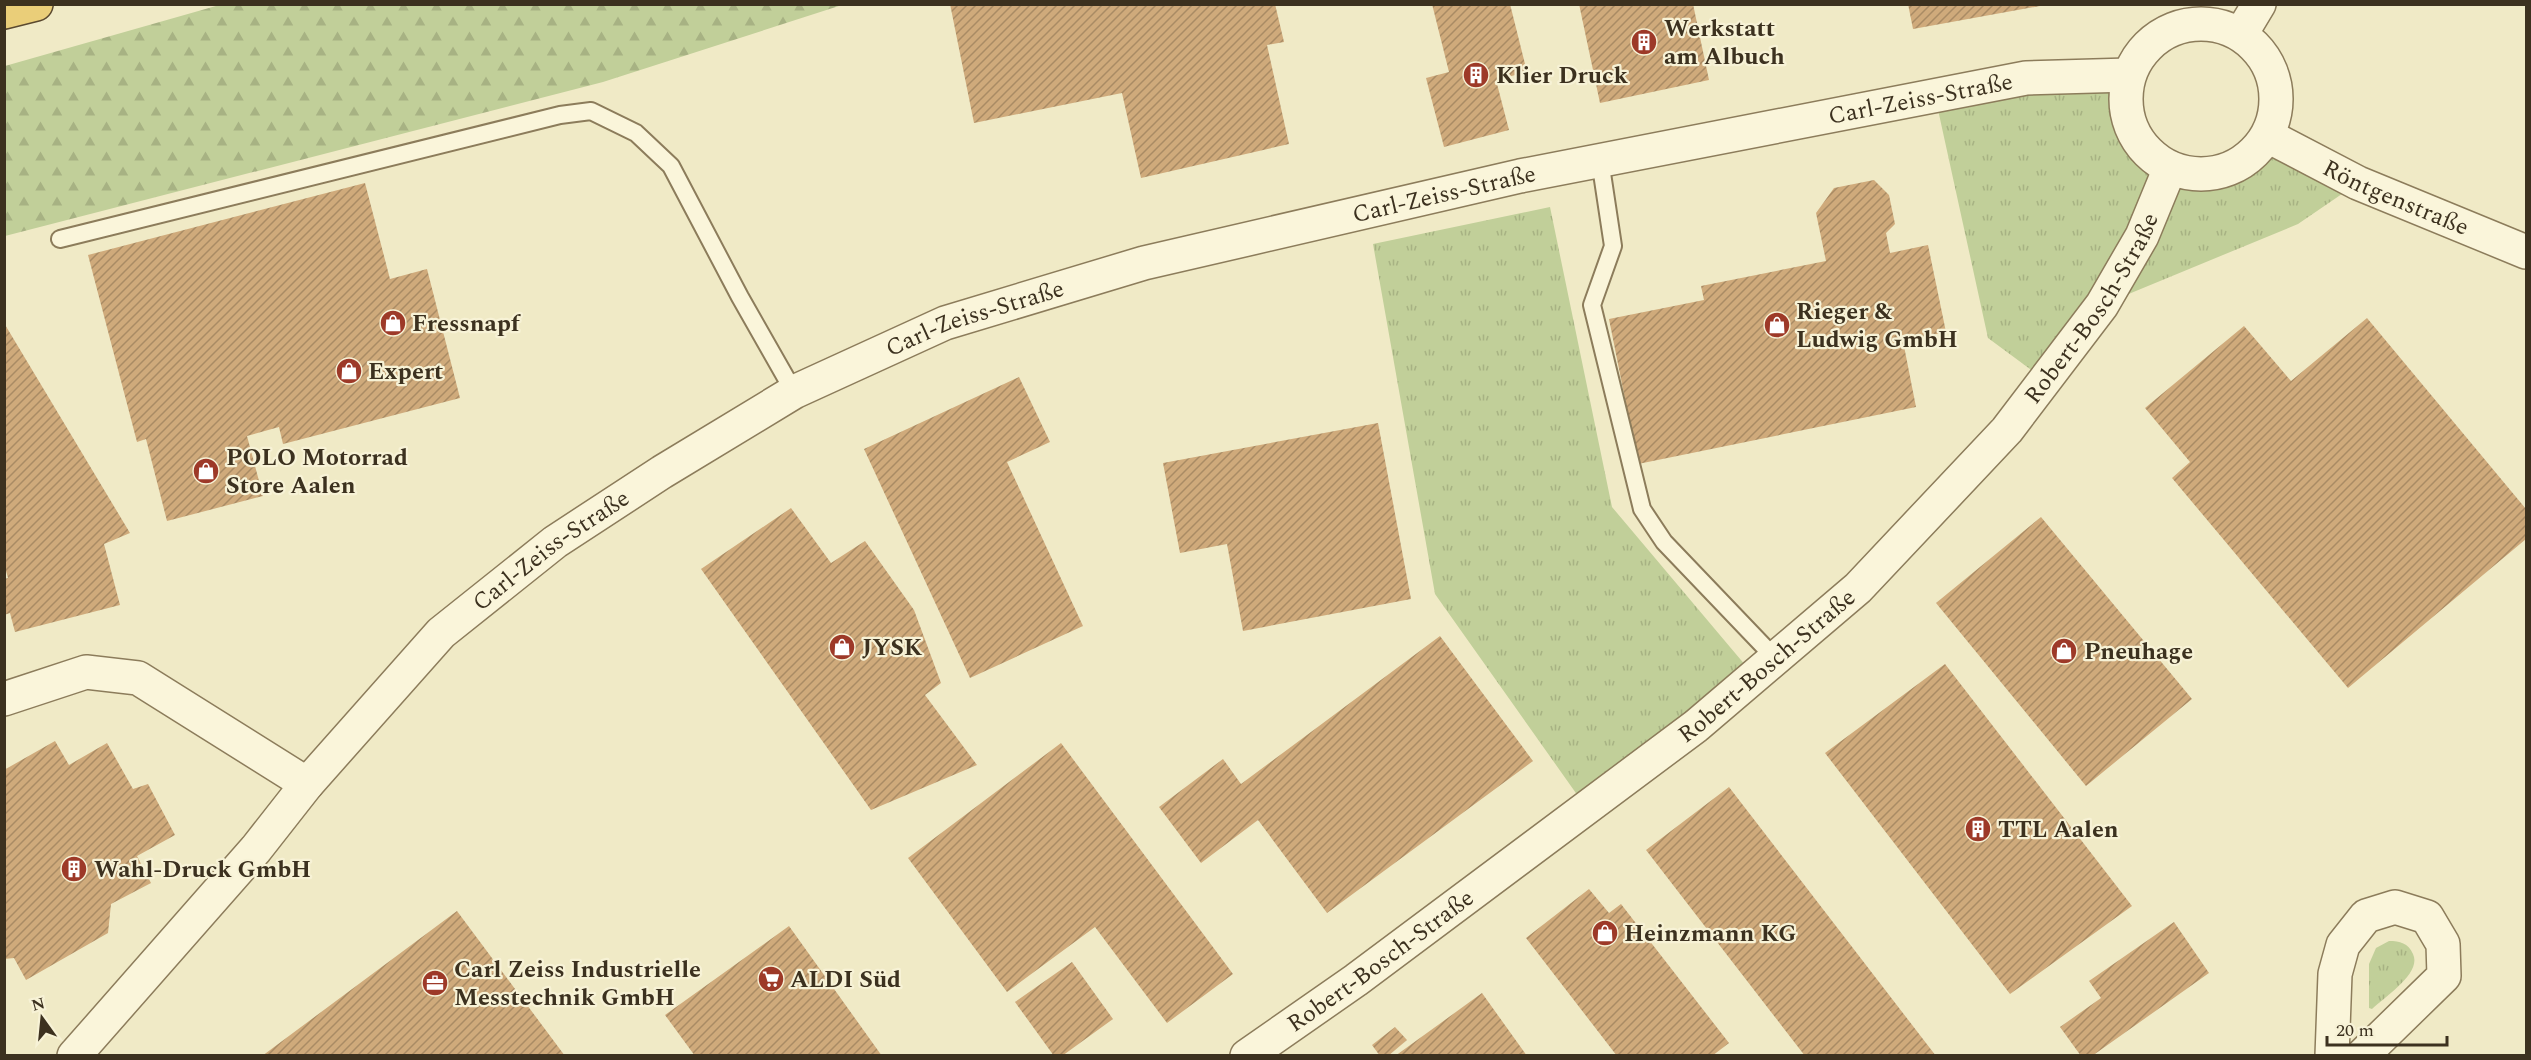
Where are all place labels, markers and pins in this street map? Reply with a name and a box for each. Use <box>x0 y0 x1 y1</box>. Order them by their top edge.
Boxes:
place label: Werkstatt am Albuch <box>1664 11 1785 75</box>
building icon: Werkstatt am Albuch <box>1629 27 1659 57</box>
place label: Klier Druck <box>1496 58 1628 94</box>
building icon: Klier Druck <box>1461 60 1491 90</box>
place label: Rieger & Ludwig GmbH <box>1796 294 1958 358</box>
place label: Fressnapf <box>412 306 522 342</box>
shop icon: Fressnapf <box>378 308 408 338</box>
shop icon: Rieger & Ludwig GmbH <box>1762 310 1792 340</box>
place label: Expert <box>368 354 443 390</box>
shop icon: Expert <box>334 356 364 386</box>
place label: POLO Motorrad Store Aalen <box>226 440 408 504</box>
shop icon: POLO Motorrad Store Aalen <box>191 456 221 486</box>
place label: JYSK <box>862 630 923 666</box>
shop icon: JYSK <box>827 632 857 662</box>
place label: Pneuhage <box>2084 634 2193 670</box>
shop icon: Pneuhage <box>2049 636 2079 666</box>
place label: TTL Aalen <box>1998 812 2119 848</box>
building icon: TTL Aalen <box>1963 814 1993 844</box>
place label: Wahl-Druck GmbH <box>94 852 311 888</box>
building icon: Wahl-Druck GmbH <box>59 854 89 884</box>
place label: Heinzmann KG <box>1624 916 1796 952</box>
shop icon: Heinzmann KG <box>1590 918 1620 948</box>
place label: Carl Zeiss Industrielle Messtechnik GmbH <box>454 952 701 1016</box>
place label: ALDI Süd <box>790 962 901 998</box>
supermarket icon: ALDI Süd <box>756 964 786 994</box>
office icon: Carl Zeiss Industrielle Messtechnik GmbH <box>420 968 450 998</box>

